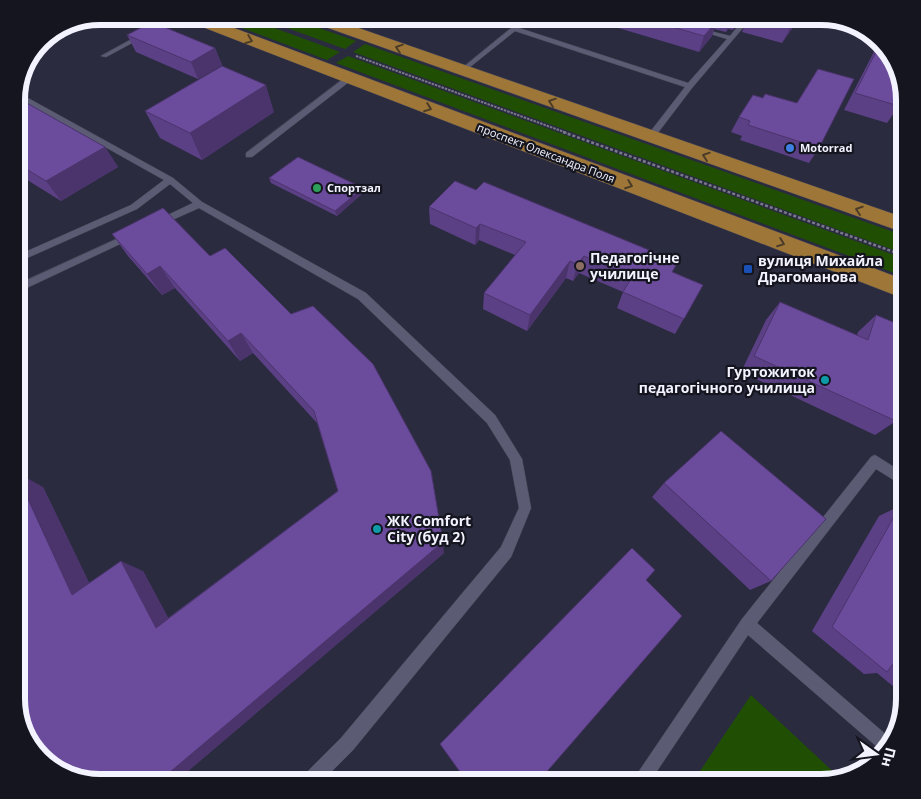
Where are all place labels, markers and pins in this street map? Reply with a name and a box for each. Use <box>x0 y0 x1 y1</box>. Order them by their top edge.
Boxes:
place label: Motorrad <box>800 140 852 155</box>
marker: Motorrad <box>784 142 796 154</box>
place label: Спортзал <box>327 180 381 195</box>
marker: Спортзал <box>311 182 323 194</box>
place label: Педагогічне училище <box>590 248 680 283</box>
place label: вулиця Михайла Драгоманова <box>758 251 883 286</box>
marker: Педагогічне училище <box>574 260 586 272</box>
marker: вулиця Михайла Драгоманова <box>742 263 754 275</box>
place label: Гуртожиток педагогічного училища <box>639 362 815 397</box>
marker: Гуртожиток педагогічного училища <box>819 374 831 386</box>
place label: ЖК Comfort City (буд 2) <box>387 511 471 546</box>
marker: ЖК Comfort City (буд 2) <box>371 523 383 535</box>

